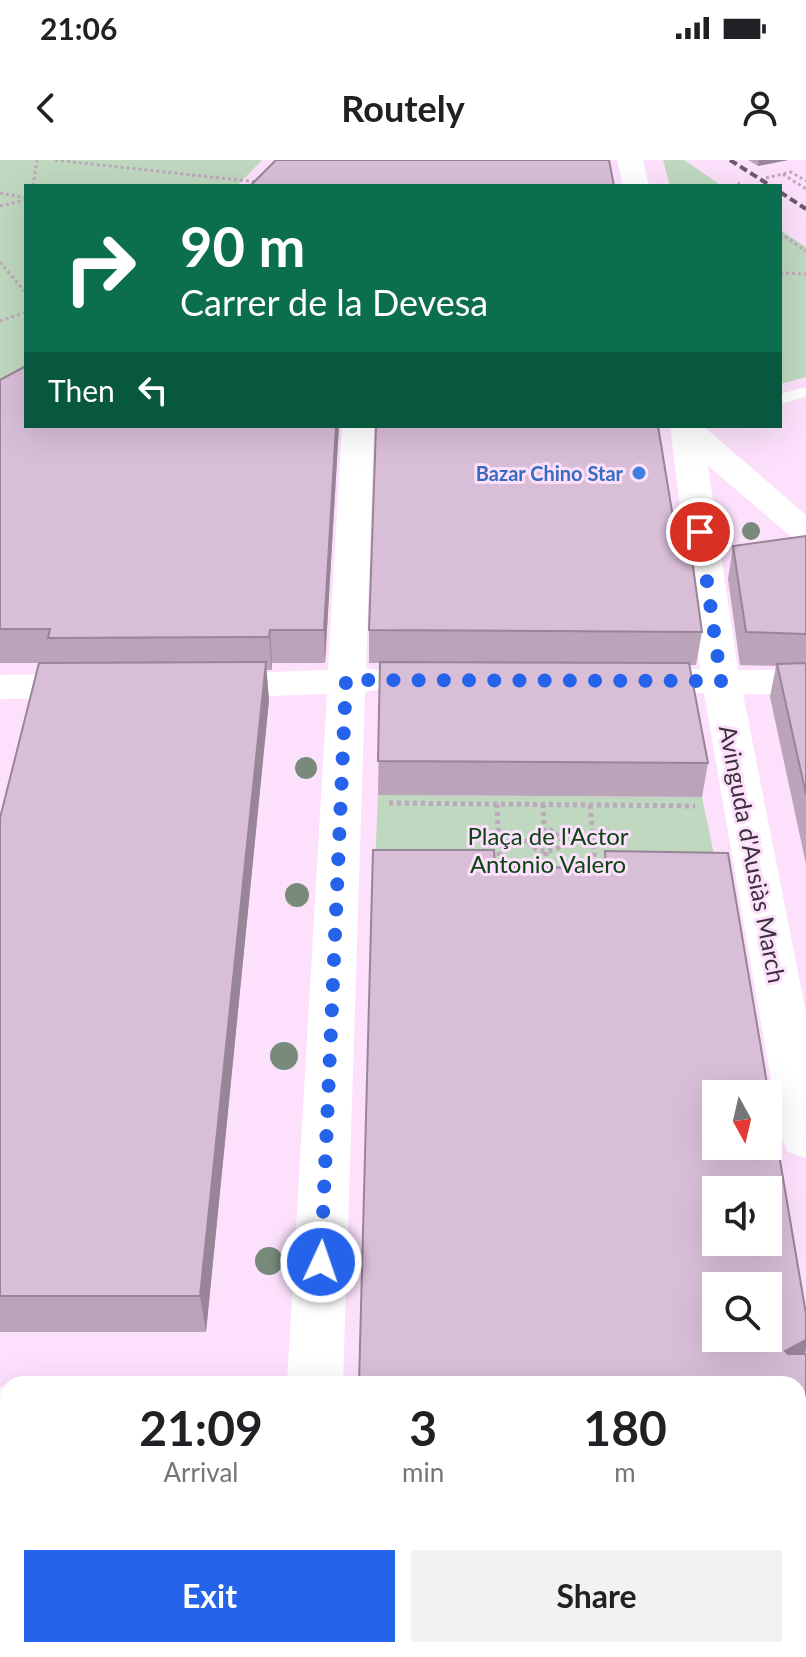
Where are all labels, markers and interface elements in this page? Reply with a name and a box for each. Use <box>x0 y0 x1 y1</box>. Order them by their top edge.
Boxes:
text: 21:06 <box>40 10 117 46</box>
icon: back <box>24 86 68 130</box>
text: Routely <box>341 86 465 130</box>
icon: person <box>738 86 782 130</box>
text: 90 m <box>180 212 305 279</box>
icon: right <box>48 216 152 320</box>
text: Carrer de la Devesa <box>180 280 488 324</box>
icon: left <box>131 368 175 412</box>
text: Then <box>48 372 115 408</box>
place label: Bazar Chino Star <box>476 461 624 485</box>
marker: Bazar Chino Star <box>630 464 648 482</box>
pin <box>666 498 734 566</box>
icon: arrive <box>678 510 722 554</box>
street label: Avinguda d'Ausiàs March <box>714 723 792 985</box>
park label: Plaça de l'Actor Antonio Valero <box>467 821 629 878</box>
north arrow <box>702 1080 782 1160</box>
map controls <box>702 1080 782 1352</box>
button: sound <box>702 1176 782 1256</box>
position arrow <box>279 1220 363 1304</box>
button: search <box>702 1272 782 1352</box>
text: 21:09 <box>139 1399 263 1456</box>
text: 3 <box>409 1399 437 1456</box>
text: 180 <box>583 1399 667 1456</box>
text: Arrival <box>164 1456 238 1488</box>
text: min <box>402 1456 444 1488</box>
text: m <box>614 1456 636 1488</box>
button: Exit <box>24 1550 395 1642</box>
button: Share <box>411 1550 782 1642</box>

